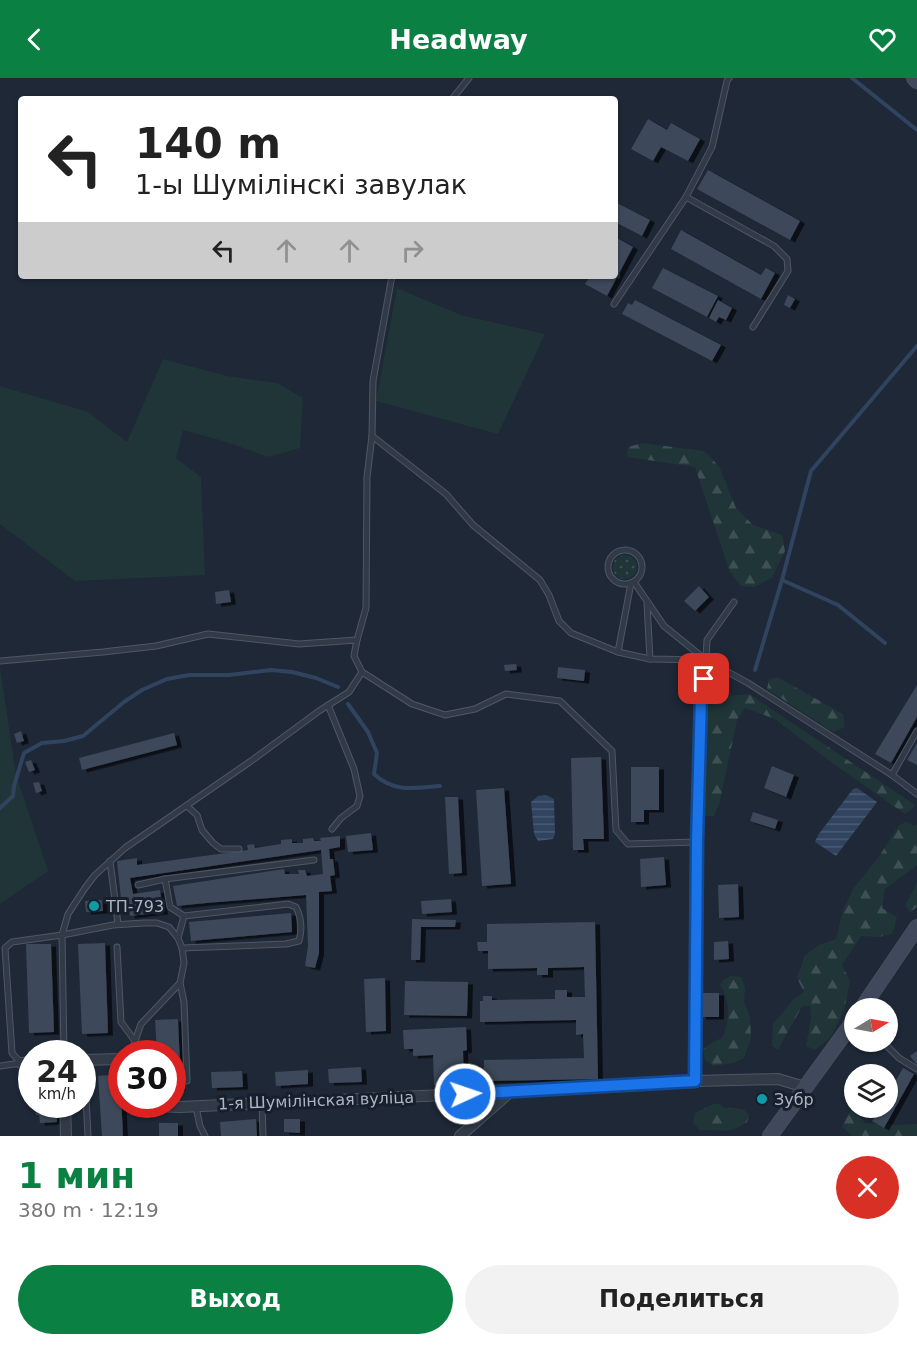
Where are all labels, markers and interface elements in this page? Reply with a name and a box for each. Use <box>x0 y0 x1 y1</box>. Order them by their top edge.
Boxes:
icon: back <box>18 23 51 56</box>
icon: heart <box>866 23 899 56</box>
text: Headway <box>389 24 528 55</box>
text: 140 m <box>135 119 281 168</box>
icon: left <box>36 120 114 198</box>
text: 1-ы Шумілінскі завулак <box>135 169 467 200</box>
icon: left <box>207 234 240 267</box>
icon: ahead <box>270 234 303 267</box>
icon: ahead <box>333 234 366 267</box>
icon: right <box>396 234 429 267</box>
pin <box>678 653 729 704</box>
icon: arrive <box>687 662 720 695</box>
place label: ТП-793 <box>105 897 164 916</box>
marker: ТП-793 <box>87 899 101 913</box>
north arrow <box>844 998 898 1052</box>
map controls <box>844 998 898 1118</box>
speed limit sign: 30 <box>108 1040 186 1118</box>
text: 24 <box>36 1054 78 1089</box>
position arrow <box>433 1062 497 1126</box>
button: layers <box>844 1064 898 1118</box>
text: km/h <box>38 1085 76 1103</box>
street label: 1-я Шумілінская вуліца <box>218 1088 414 1113</box>
place label: Зубр <box>774 1090 814 1109</box>
marker: Зубр <box>755 1092 769 1106</box>
text: 1 мин <box>18 1155 135 1196</box>
button: close <box>836 1156 899 1219</box>
text: 380 m · 12:19 <box>18 1198 159 1222</box>
button: Выход <box>18 1265 453 1334</box>
button: Поделиться <box>465 1265 899 1334</box>

